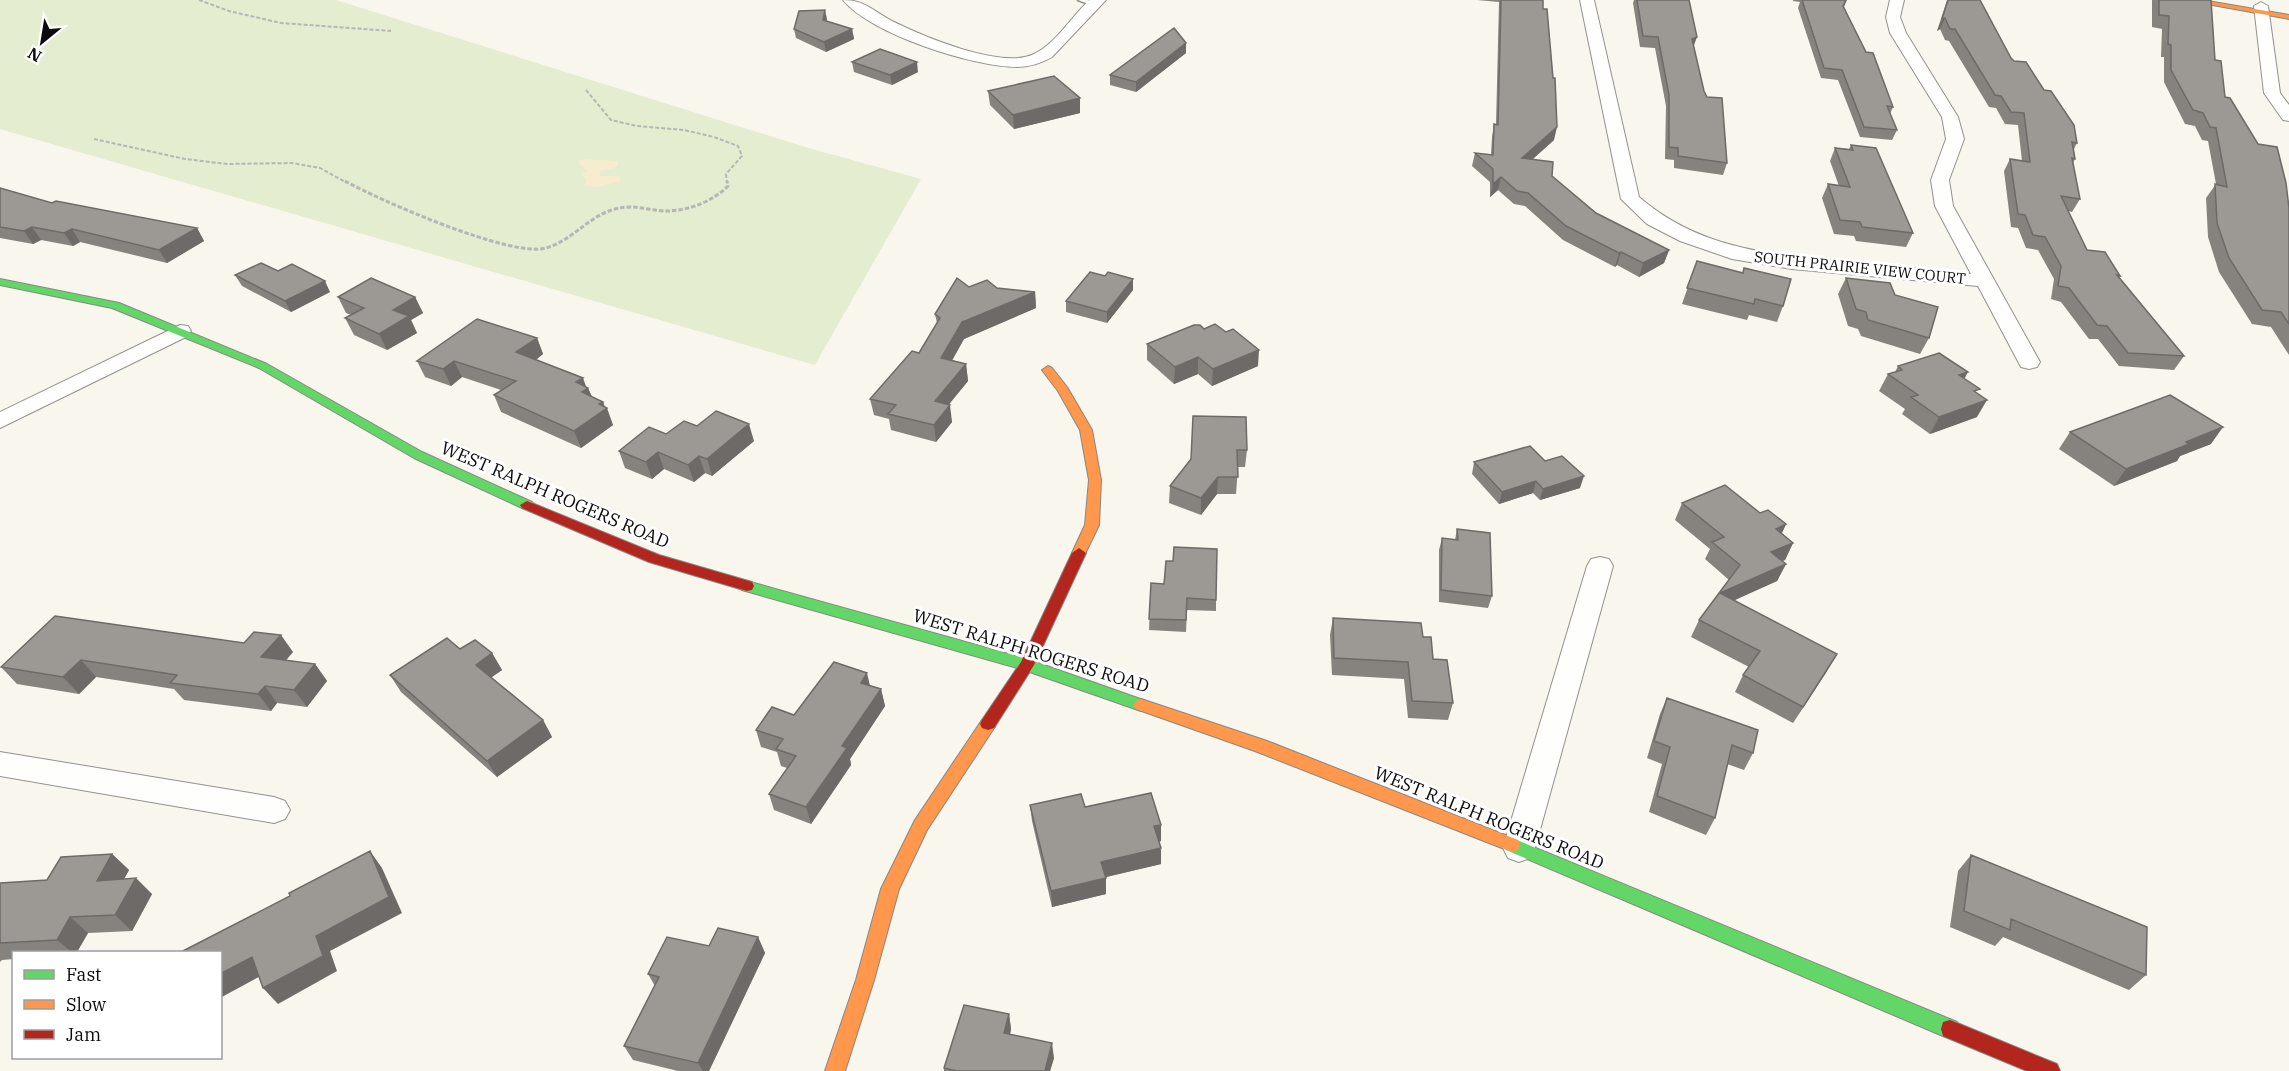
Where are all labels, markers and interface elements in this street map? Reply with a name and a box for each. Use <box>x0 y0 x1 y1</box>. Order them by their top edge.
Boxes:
north arrow <box>12 12 72 72</box>
text: N <box>24 43 45 67</box>
street label: SOUTH PRAIRIE VIEW COURT <box>1753 247 1967 288</box>
street label: WEST RALPH ROGERS ROAD <box>438 436 673 553</box>
street label: WEST RALPH ROGERS ROAD <box>910 604 1152 697</box>
street label: WEST RALPH ROGERS ROAD <box>1371 761 1607 874</box>
legend <box>12 951 222 1059</box>
text: Fast <box>66 963 101 986</box>
text: Slow <box>66 993 106 1016</box>
text: Jam <box>66 1023 101 1046</box>

